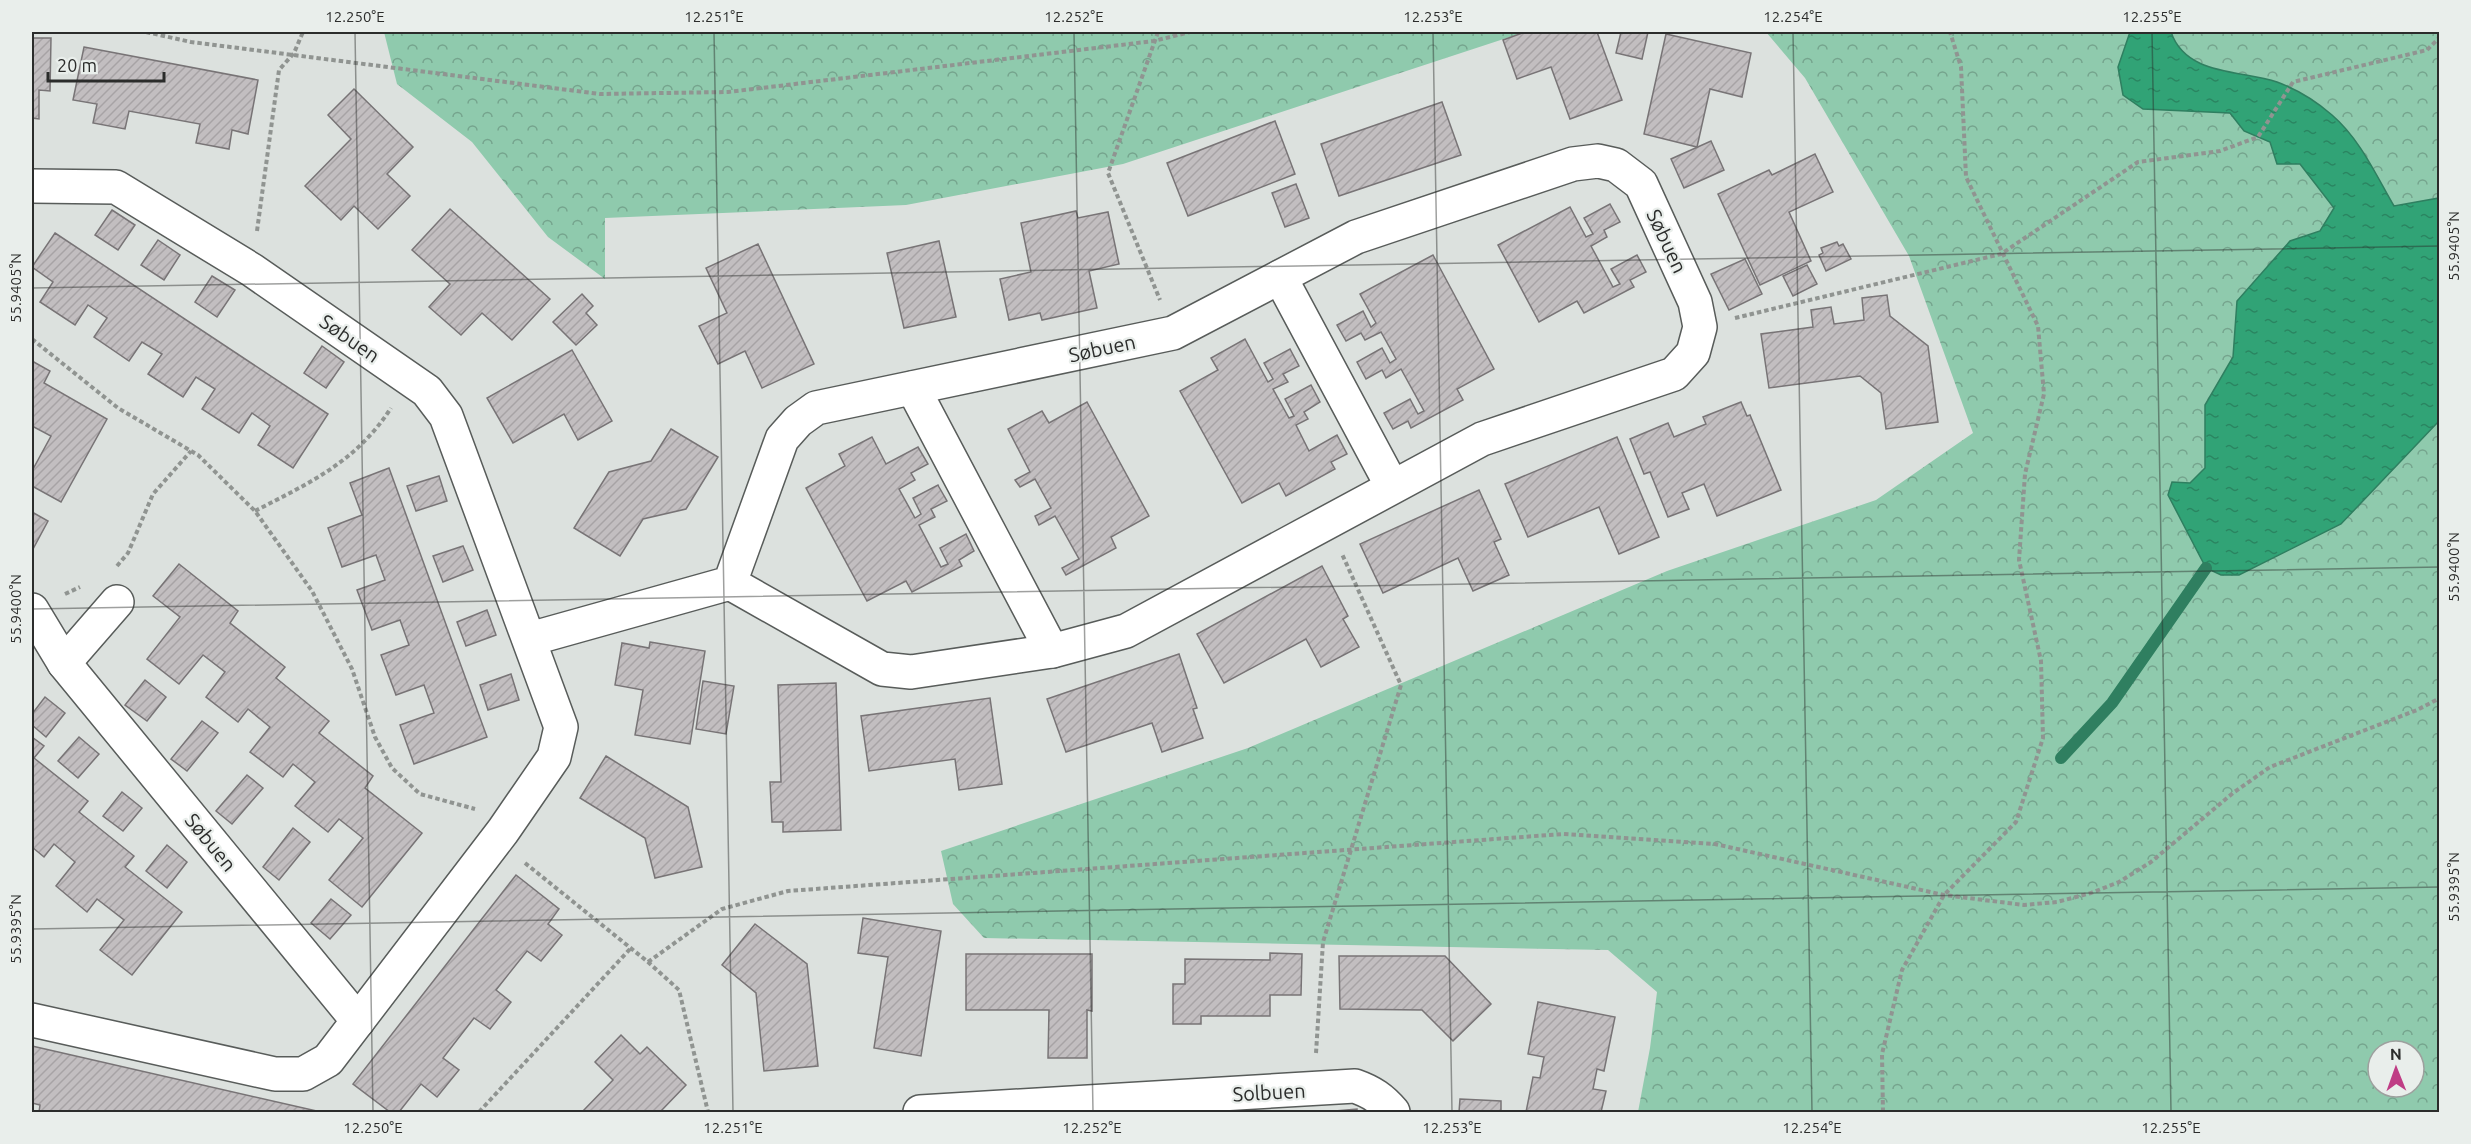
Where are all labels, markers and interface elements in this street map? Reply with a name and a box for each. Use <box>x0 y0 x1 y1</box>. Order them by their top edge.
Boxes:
text: 12.250°E <box>325 8 385 25</box>
text: 12.251°E <box>684 8 744 25</box>
text: 12.252°E <box>1044 8 1104 25</box>
text: 12.253°E <box>1403 8 1463 25</box>
text: 12.254°E <box>1763 8 1823 25</box>
text: 12.255°E <box>2122 8 2182 25</box>
scale bar <box>48 45 164 83</box>
text: 20 m <box>57 55 97 75</box>
street label: Søbuen <box>1642 205 1692 277</box>
text: 55.9405°N <box>2445 211 2462 281</box>
text: 55.9405°N <box>7 253 24 323</box>
street label: Søbuen <box>316 309 384 367</box>
street label: Søbuen <box>1066 330 1138 366</box>
text: 55.9400°N <box>2445 532 2462 602</box>
text: 55.9400°N <box>7 574 24 644</box>
street label: Søbuen <box>181 808 241 876</box>
text: 55.9395°N <box>2445 852 2462 922</box>
text: 55.9395°N <box>7 894 24 964</box>
north arrow <box>2366 1039 2426 1099</box>
text: N <box>2390 1045 2402 1063</box>
street label: Solbuen <box>1232 1079 1306 1105</box>
text: 12.250°E <box>343 1119 403 1136</box>
text: 12.251°E <box>703 1119 763 1136</box>
text: 12.252°E <box>1062 1119 1122 1136</box>
text: 12.253°E <box>1422 1119 1482 1136</box>
text: 12.254°E <box>1782 1119 1842 1136</box>
text: 12.255°E <box>2141 1119 2201 1136</box>

